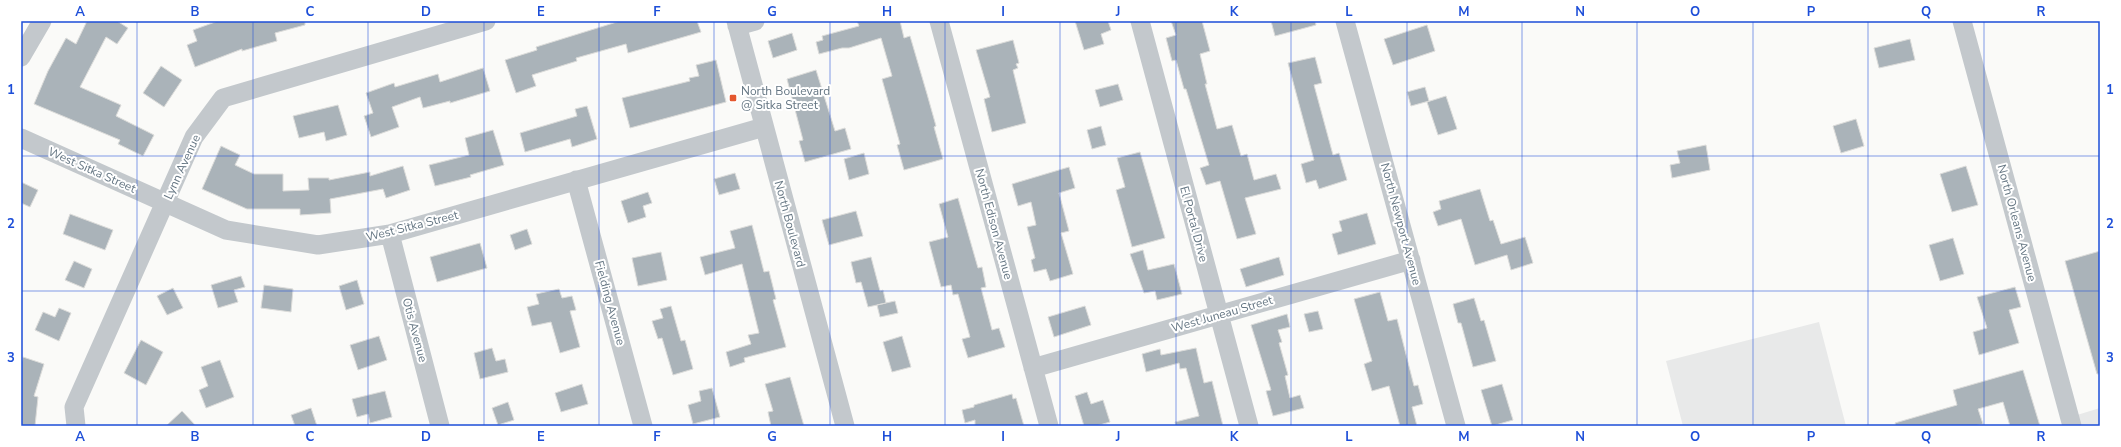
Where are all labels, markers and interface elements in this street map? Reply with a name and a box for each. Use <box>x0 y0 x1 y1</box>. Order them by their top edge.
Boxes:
text: A <box>75 3 85 21</box>
text: B <box>191 3 200 21</box>
text: C <box>306 3 315 21</box>
text: D <box>421 3 431 21</box>
text: E <box>537 3 545 21</box>
text: F <box>653 3 661 21</box>
text: G <box>767 3 777 21</box>
text: H <box>882 3 892 21</box>
text: I <box>1001 3 1005 21</box>
text: J <box>1115 3 1120 21</box>
text: K <box>1230 3 1239 21</box>
text: L <box>1345 3 1353 21</box>
text: M <box>1458 3 1470 21</box>
text: N <box>1575 3 1585 21</box>
text: O <box>1690 3 1700 21</box>
text: P <box>1807 3 1816 21</box>
text: Q <box>1921 3 1931 21</box>
text: R <box>2037 3 2046 21</box>
text: 1 <box>7 81 15 99</box>
text: 1 <box>2106 81 2114 99</box>
place label: North Boulevard @ Sitka Street <box>741 83 830 113</box>
marker: North Boulevard @ Sitka Street <box>728 93 738 103</box>
street label: Lynn Avenue <box>160 132 204 202</box>
street label: West Sitka Street <box>46 143 139 197</box>
street label: North Newport Avenue <box>1377 161 1425 287</box>
street label: North Orleans Avenue <box>1994 163 2040 283</box>
street label: North Edison Avenue <box>971 167 1017 281</box>
street label: North Boulevard <box>771 179 809 269</box>
street label: El Portal Drive <box>1176 184 1212 264</box>
street label: West Sitka Street <box>364 207 460 245</box>
text: 2 <box>7 215 15 233</box>
text: 2 <box>2106 215 2114 233</box>
street label: Fielding Avenue <box>591 259 629 347</box>
street label: West Juneau Street <box>1170 292 1275 336</box>
street label: Otis Avenue <box>399 296 431 364</box>
text: 3 <box>7 349 15 367</box>
text: 3 <box>2106 349 2114 367</box>
text: A <box>75 428 85 446</box>
text: B <box>191 428 200 446</box>
text: C <box>306 428 315 446</box>
text: D <box>421 428 431 446</box>
text: E <box>537 428 545 446</box>
text: F <box>653 428 661 446</box>
text: G <box>767 428 777 446</box>
text: H <box>882 428 892 446</box>
text: I <box>1001 428 1005 446</box>
text: J <box>1115 428 1120 446</box>
text: K <box>1230 428 1239 446</box>
text: L <box>1345 428 1353 446</box>
text: M <box>1458 428 1470 446</box>
text: N <box>1575 428 1585 446</box>
text: O <box>1690 428 1700 446</box>
text: P <box>1807 428 1816 446</box>
text: Q <box>1921 428 1931 446</box>
text: R <box>2037 428 2046 446</box>

